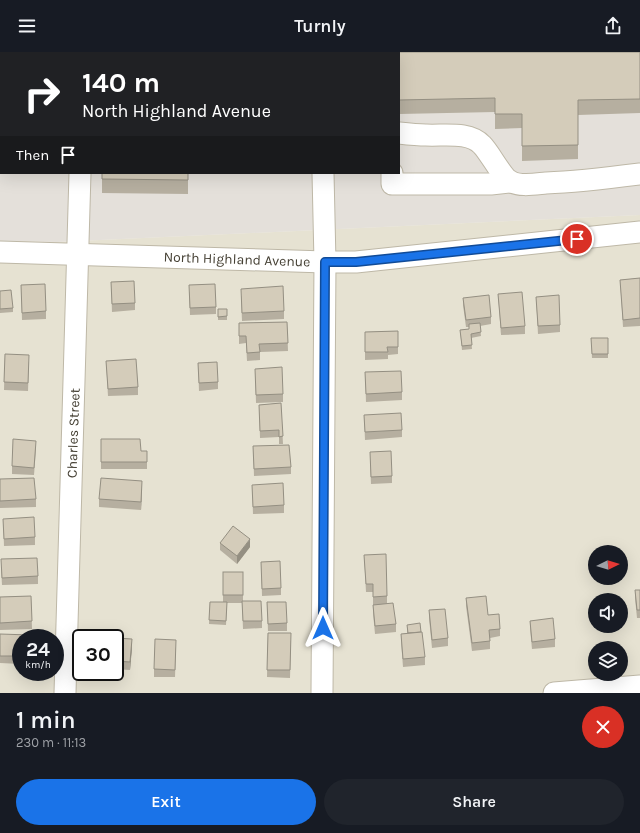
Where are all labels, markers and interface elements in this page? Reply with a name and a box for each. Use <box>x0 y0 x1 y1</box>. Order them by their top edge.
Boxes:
icon: menu <box>16 15 38 37</box>
text: Turnly <box>294 15 346 37</box>
icon: share <box>602 15 624 37</box>
text: 140 m <box>82 66 160 99</box>
icon: right <box>16 68 68 120</box>
text: North Highland Avenue <box>82 100 271 122</box>
icon: arrive <box>57 144 79 166</box>
text: Then <box>16 146 49 164</box>
pin <box>560 222 594 256</box>
icon: arrive <box>566 228 588 250</box>
street label: North Highland Avenue <box>163 248 311 271</box>
street label: Charles Street <box>63 388 84 478</box>
north arrow <box>588 545 628 585</box>
map controls <box>588 545 628 681</box>
button: sound <box>588 593 628 633</box>
position arrow <box>302 607 344 649</box>
speed limit sign: 30 <box>72 629 124 681</box>
text: 24 <box>26 638 50 661</box>
button: layers <box>588 641 628 681</box>
text: km/h <box>25 659 51 671</box>
text: 1 min <box>16 706 76 734</box>
button: close <box>582 706 624 748</box>
text: 230 m · 11:13 <box>16 735 86 750</box>
button: Exit <box>16 779 316 825</box>
button: Share <box>324 779 624 825</box>

